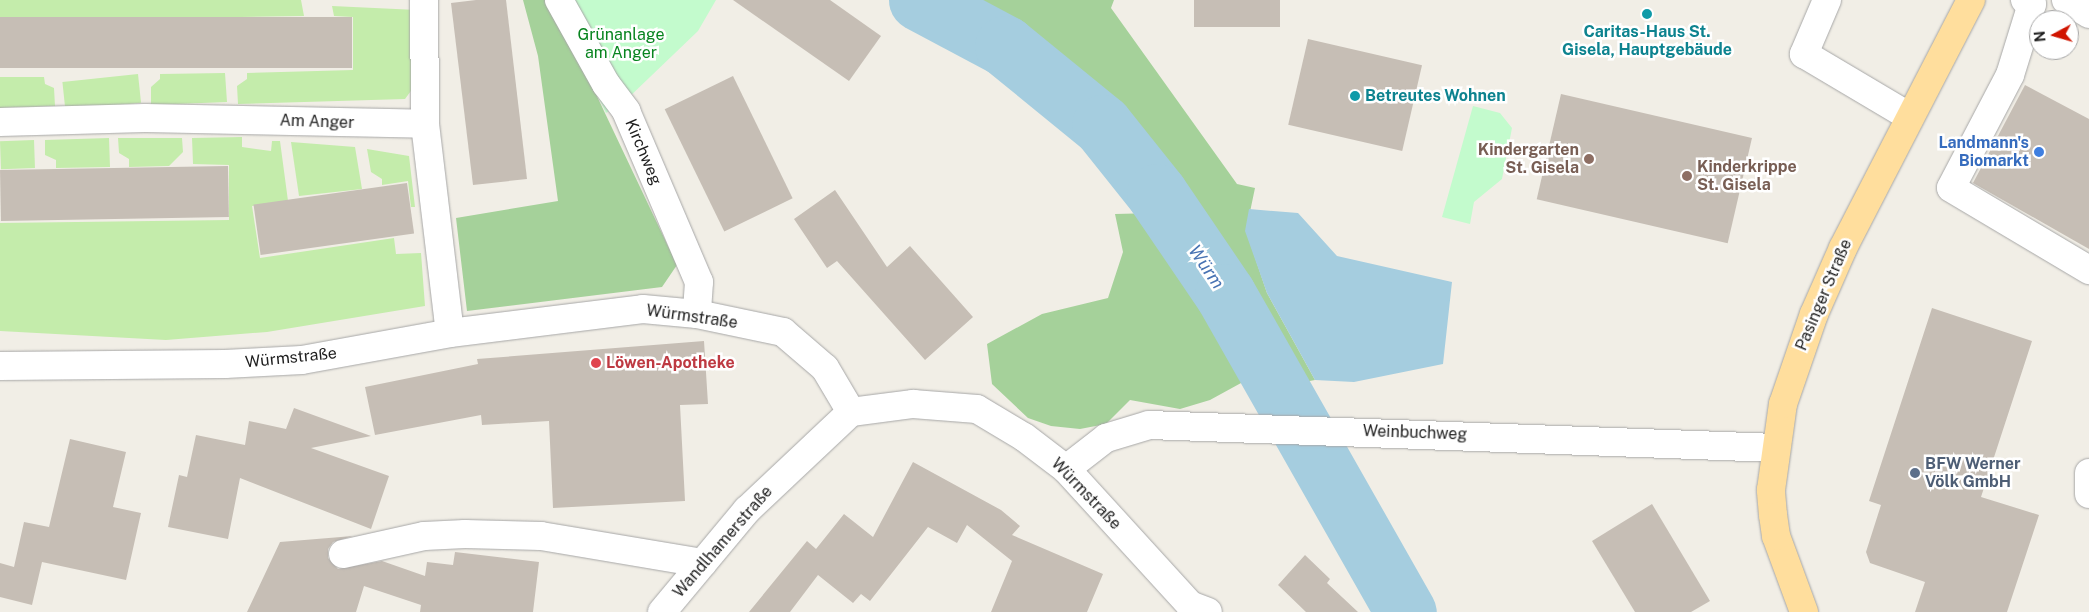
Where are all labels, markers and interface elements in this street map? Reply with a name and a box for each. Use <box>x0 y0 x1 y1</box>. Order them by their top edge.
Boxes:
marker: Caritas-Haus St. Gisela, Hauptgebäude <box>1641 8 1653 20</box>
north arrow <box>2029 10 2079 60</box>
place label: Caritas-Haus St. Gisela, Hauptgebäude <box>1562 22 1732 60</box>
park label: Grünanlage am Anger <box>577 25 665 63</box>
text: N <box>2032 30 2049 43</box>
place label: Betreutes Wohnen <box>1365 86 1506 106</box>
marker: Betreutes Wohnen <box>1349 90 1361 102</box>
street label: Am Anger <box>279 111 355 133</box>
street label: Kirchweg <box>620 116 666 188</box>
place label: Landmann's Biomarkt <box>1938 133 2029 171</box>
place label: Kindergarten St. Gisela <box>1478 140 1579 178</box>
marker: Landmann's Biomarkt <box>2033 146 2045 158</box>
marker: Kindergarten St. Gisela <box>1583 153 1595 165</box>
place label: Kinderkrippe St. Gisela <box>1697 157 1797 195</box>
marker: Kinderkrippe St. Gisela <box>1681 170 1693 182</box>
street label: Pasinger Straße <box>1792 236 1856 354</box>
water label: Würm <box>1184 241 1228 293</box>
street label: Würmstraße <box>645 301 739 333</box>
street label: Würmstraße <box>244 344 338 372</box>
place label: Löwen-Apotheke <box>606 353 735 373</box>
marker: Löwen-Apotheke <box>590 357 602 369</box>
street label: Weinbuchweg <box>1362 422 1468 444</box>
street label: Würmstraße <box>1047 454 1125 534</box>
place label: BFW Werner Völk GmbH <box>1925 454 2021 492</box>
marker: BFW Werner Völk GmbH <box>1909 467 1921 479</box>
street label: Wandlhamerstraße <box>669 482 777 602</box>

